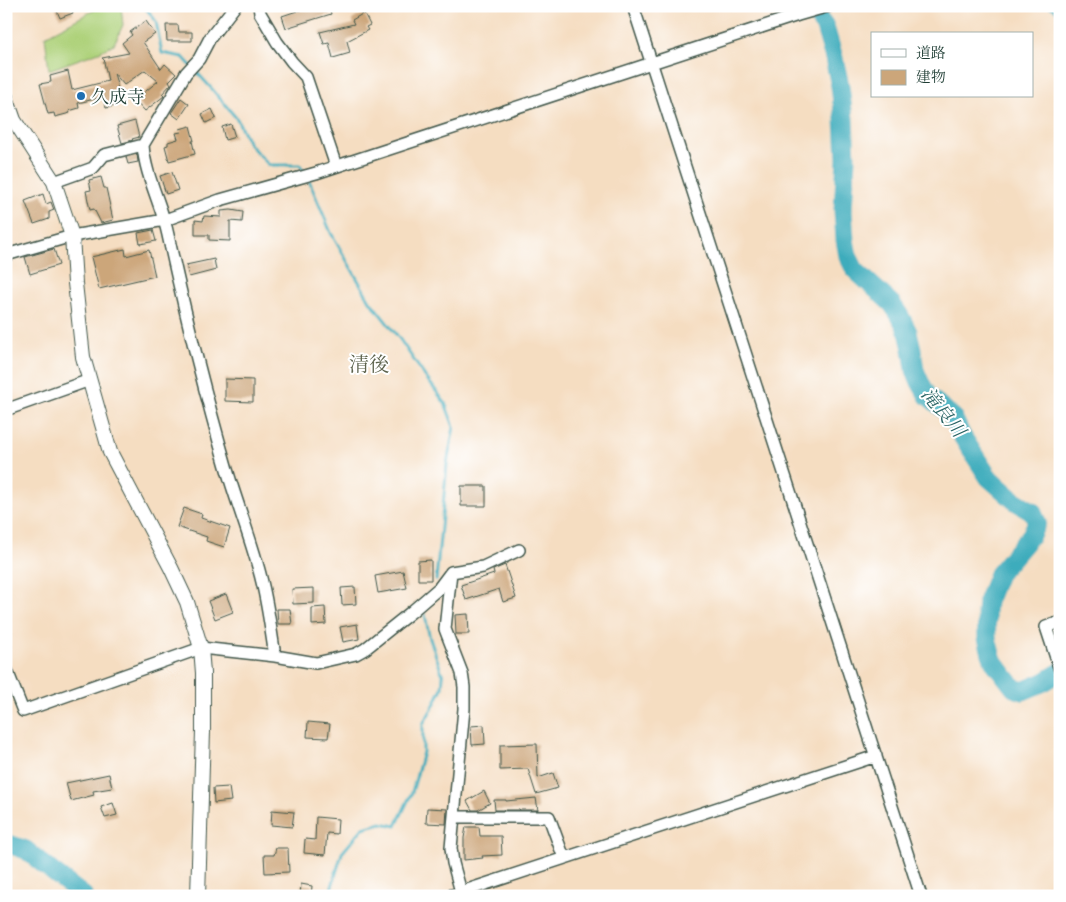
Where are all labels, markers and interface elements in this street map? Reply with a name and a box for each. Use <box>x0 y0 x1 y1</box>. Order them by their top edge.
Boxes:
legend <box>871 32 1034 98</box>
text: 道路 <box>916 42 946 63</box>
text: 建物 <box>916 66 946 87</box>
place label: 久成寺 <box>91 83 145 110</box>
marker: 久成寺 <box>75 90 87 102</box>
district label: 清後 <box>349 349 389 378</box>
water label: 滝良川 <box>915 381 974 445</box>

